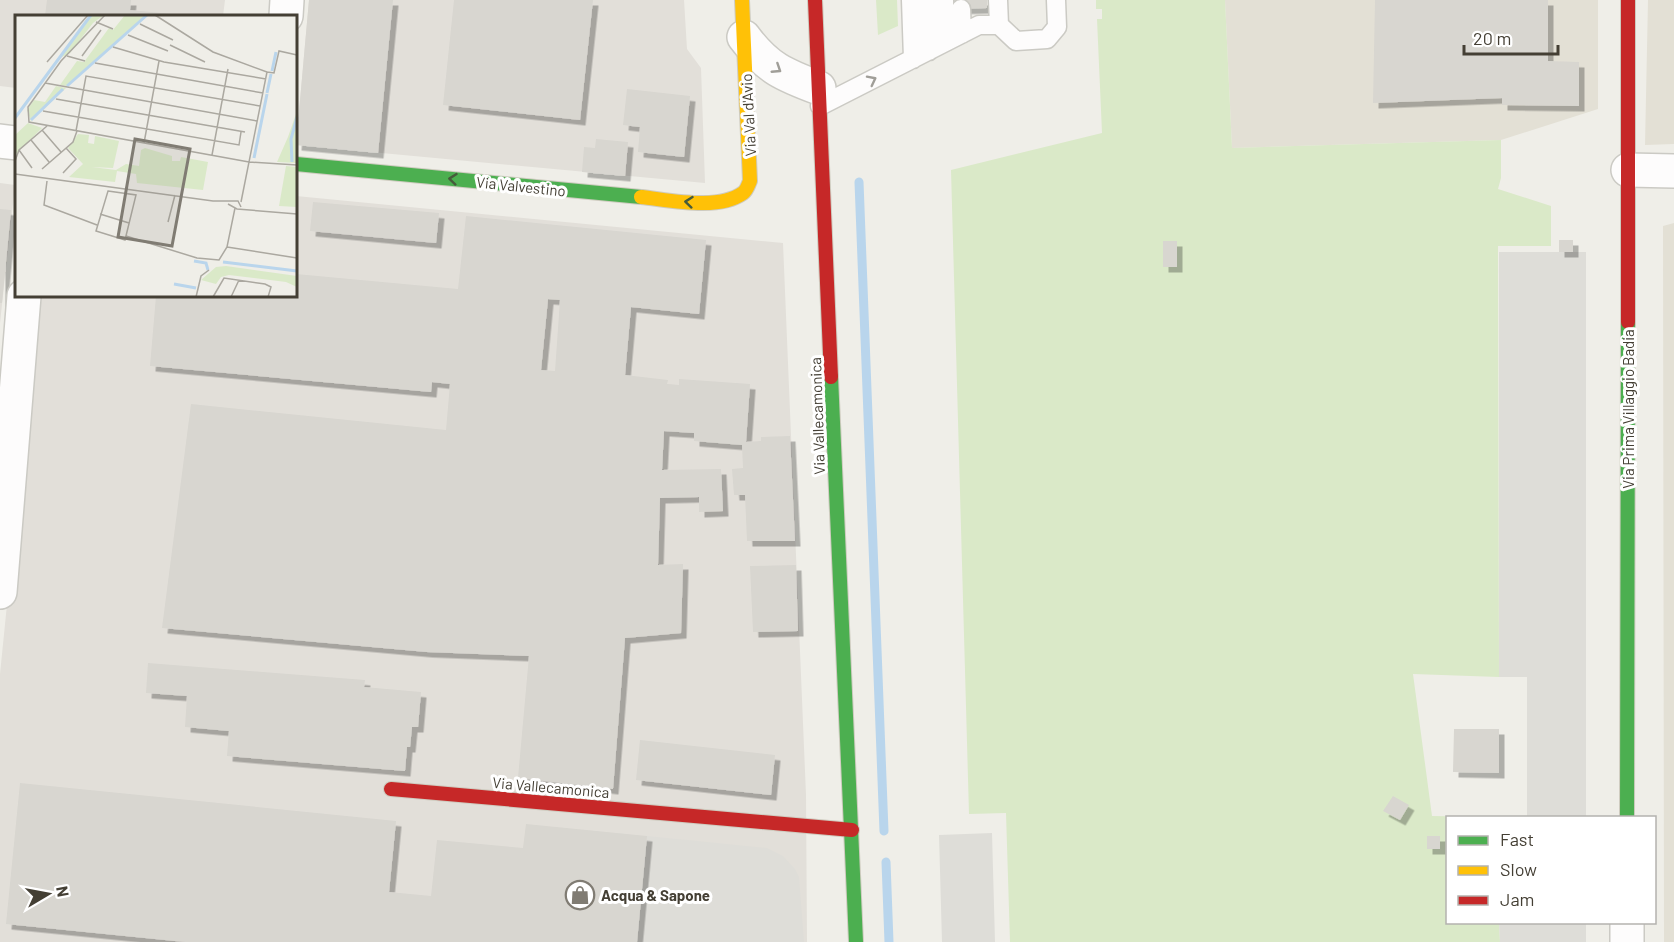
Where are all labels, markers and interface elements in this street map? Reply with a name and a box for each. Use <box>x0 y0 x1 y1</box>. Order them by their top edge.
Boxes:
inset map <box>15 15 297 297</box>
scale bar <box>1464 18 1558 56</box>
text: 20 m <box>1473 27 1511 49</box>
one-way arrow <box>770 62 781 73</box>
street label: Via Val d'Avio <box>737 73 759 157</box>
one-way arrow <box>866 75 877 87</box>
street label: Via Valvestino <box>475 172 567 200</box>
one-way arrow <box>449 173 458 186</box>
one-way arrow <box>685 196 694 209</box>
street label: Via Prima Villaggio Badia <box>1619 329 1637 489</box>
street label: Via Vallecamonica <box>806 357 828 475</box>
street label: Via Vallecamonica <box>492 773 610 801</box>
legend <box>1446 816 1656 924</box>
text: Fast <box>1500 828 1534 850</box>
text: Slow <box>1500 858 1537 880</box>
north arrow <box>18 864 78 924</box>
shop icon: Acqua & Sapone <box>564 879 596 911</box>
text: N <box>53 884 74 898</box>
place label: Acqua & Sapone <box>601 886 710 904</box>
text: Jam <box>1500 888 1534 910</box>

